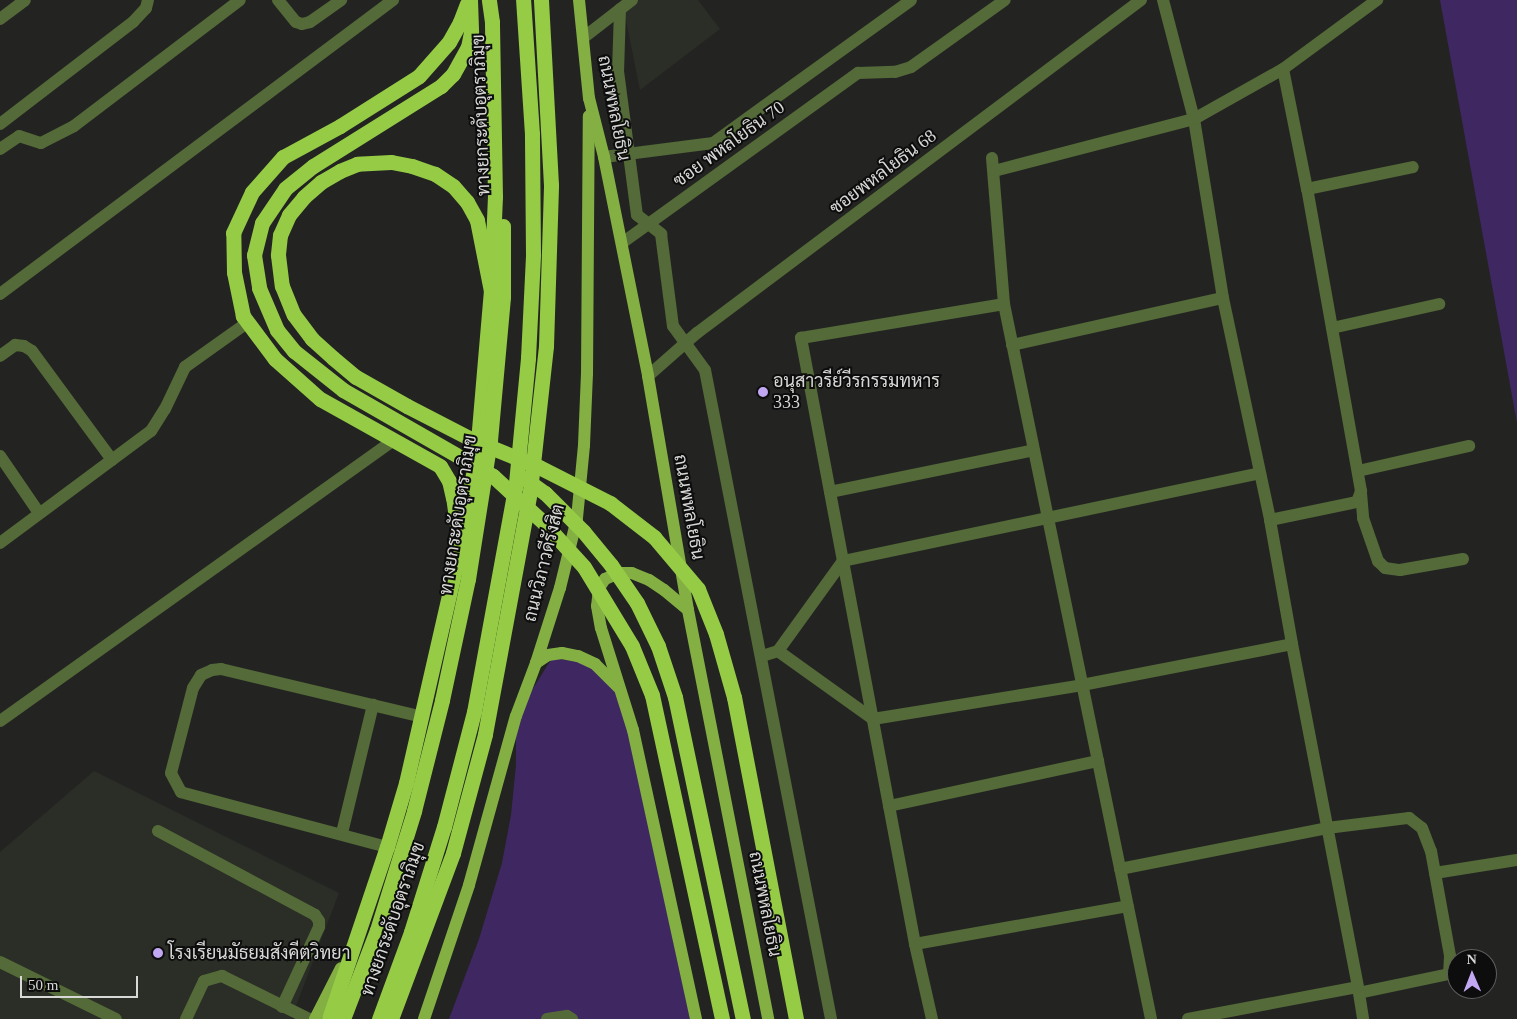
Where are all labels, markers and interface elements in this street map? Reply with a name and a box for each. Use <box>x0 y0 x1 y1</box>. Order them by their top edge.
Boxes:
street label: ทางยกระดับอุตราภิมุข <box>467 34 495 196</box>
street label: ถนนพหลโยธิน <box>593 54 635 162</box>
street label: ซอย พหลโยธิน 70 <box>669 96 789 192</box>
street label: ซอยพหลโยธิน 68 <box>826 125 940 219</box>
place label: อนุสาวรีย์วีรกรรมทหาร 333 <box>773 371 940 414</box>
marker: อนุสาวรีย์วีรกรรมทหาร 333 <box>757 386 769 398</box>
street label: ทางยกระดับอุตราภิมุข <box>435 433 481 597</box>
street label: ถนนพหลโยธิน <box>669 453 709 561</box>
street label: ถนนวิภาวดีรังสิต <box>519 502 569 624</box>
street label: ทางยกระดับอุตราภิมุข <box>356 839 430 999</box>
street label: ถนนพหลโยธิน <box>744 850 786 958</box>
place label: โรงเรียนมัธยมสังคีตวิทยา <box>168 942 350 964</box>
marker: โรงเรียนมัธยมสังคีตวิทยา <box>152 947 164 959</box>
north arrow <box>1447 949 1497 999</box>
text: N <box>1467 952 1477 967</box>
scale bar <box>22 966 140 998</box>
text: 50 m <box>28 977 58 993</box>

